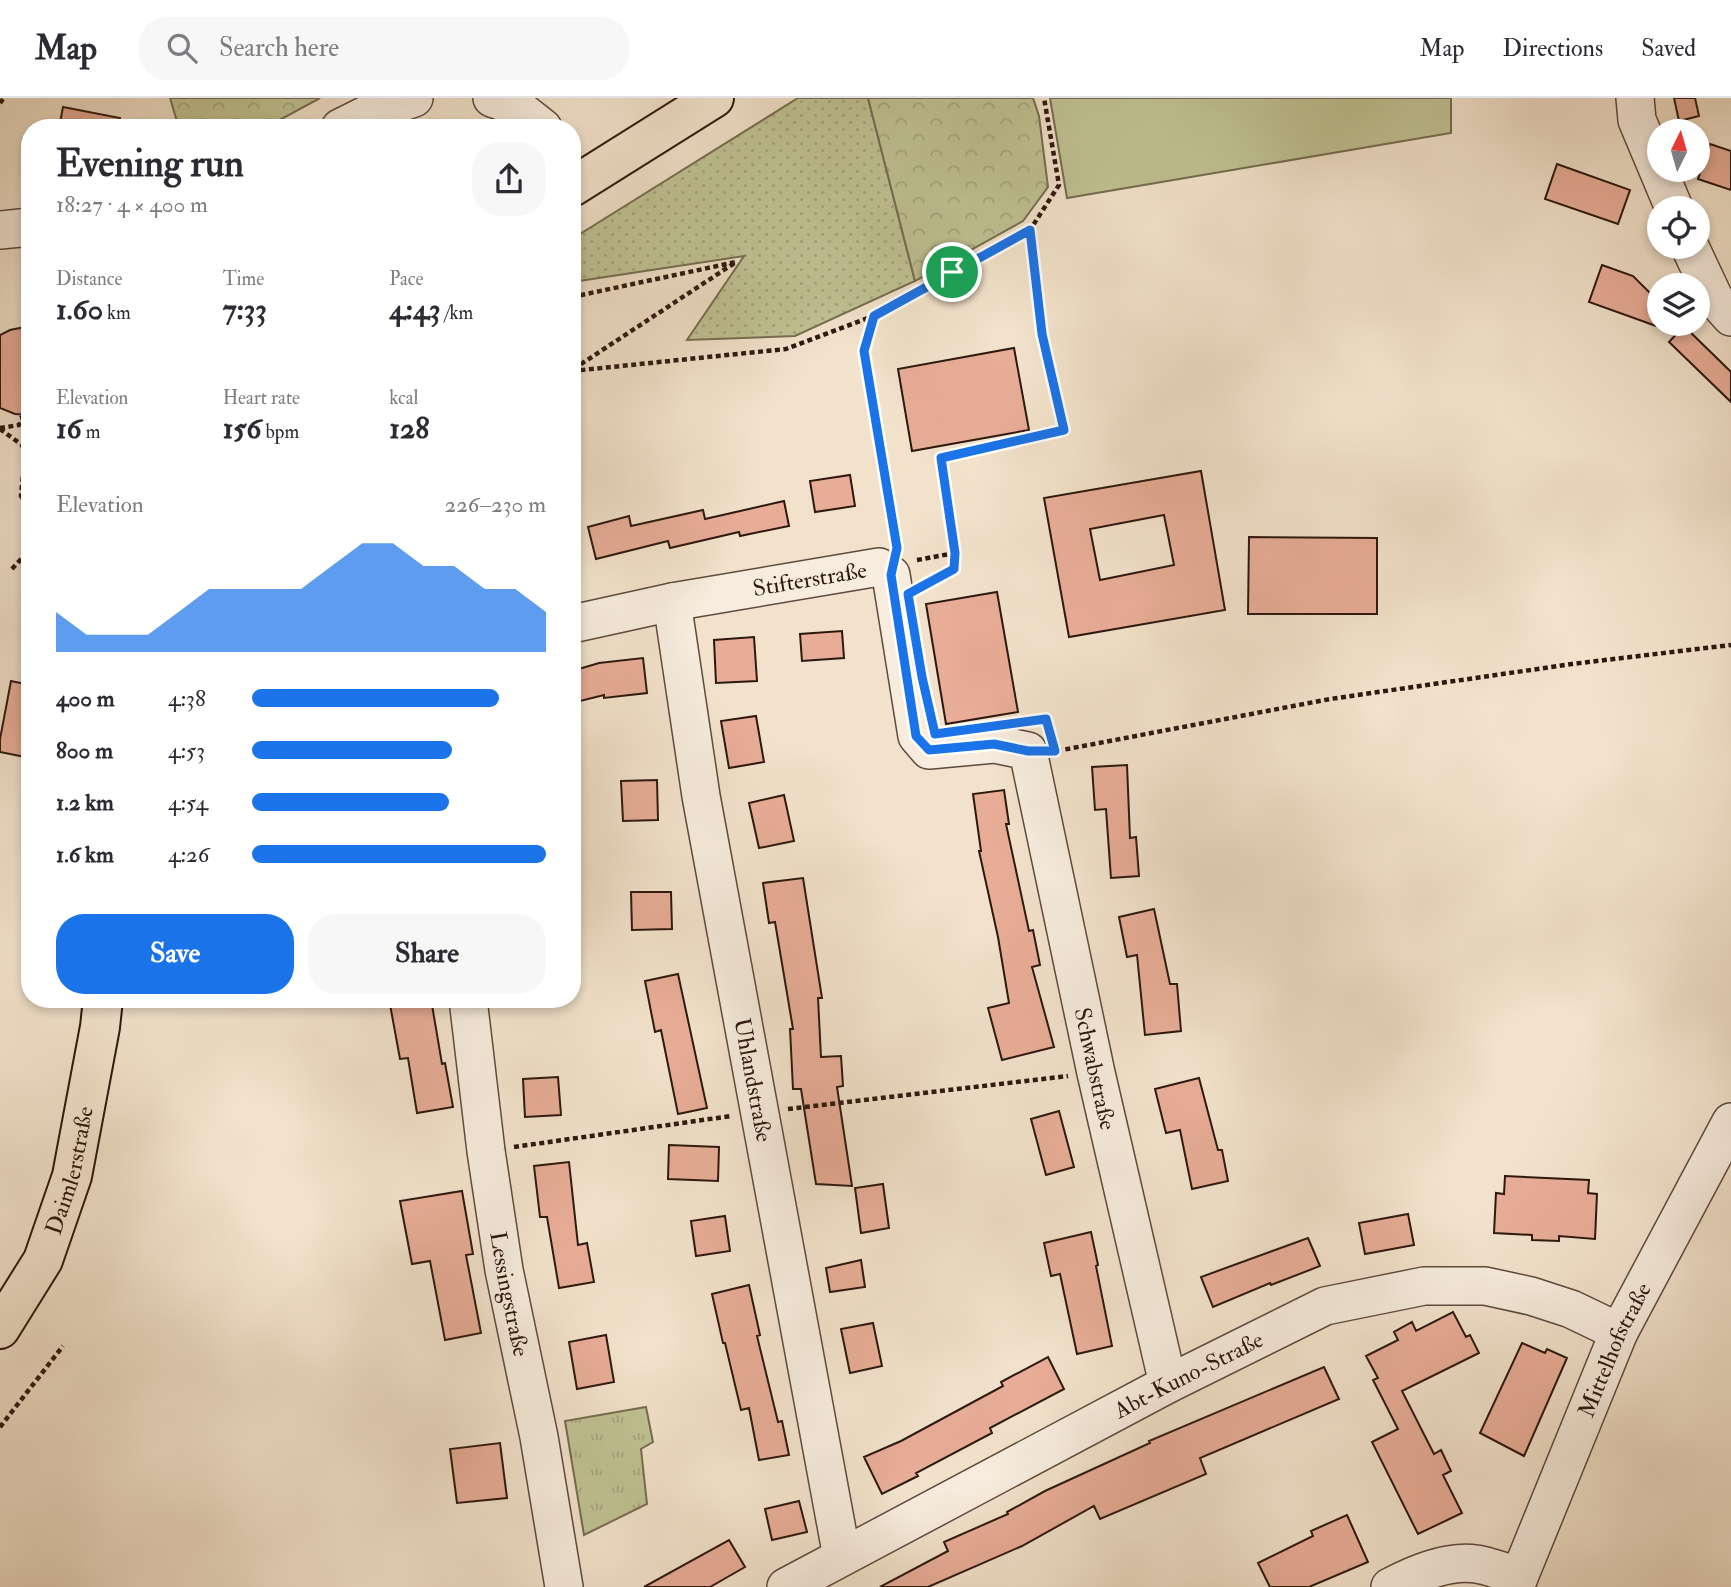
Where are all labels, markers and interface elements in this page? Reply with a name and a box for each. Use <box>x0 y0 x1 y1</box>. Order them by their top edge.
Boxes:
search box <box>139 17 629 80</box>
text: Map <box>35 28 97 69</box>
icon: search <box>163 29 201 67</box>
text: Search here <box>219 32 339 64</box>
text: Map <box>1419 33 1464 64</box>
text: Directions <box>1502 33 1603 64</box>
text: Saved <box>1641 33 1696 64</box>
north arrow <box>1647 119 1710 182</box>
map controls <box>1647 119 1710 336</box>
text: Evening run <box>56 140 244 188</box>
button: share <box>472 142 546 216</box>
text: 18:27 · 4 × 400 m <box>56 190 208 219</box>
button: locate <box>1647 196 1710 259</box>
pin <box>922 242 982 302</box>
icon: arrive <box>933 253 971 291</box>
text: Distance <box>56 267 122 291</box>
text: Time <box>223 267 264 291</box>
text: Pace <box>389 267 423 291</box>
button: layers <box>1647 273 1710 336</box>
text: 1.60 <box>56 291 103 328</box>
text: 7:33 <box>223 291 267 328</box>
text: 4:43 <box>389 291 441 328</box>
text: km <box>103 301 131 325</box>
text: /km <box>441 301 473 325</box>
text: Elevation <box>56 386 128 410</box>
text: Heart rate <box>223 386 300 410</box>
text: kcal <box>389 386 418 410</box>
text: 16 <box>56 410 82 447</box>
text: 156 <box>223 410 262 447</box>
text: 128 <box>389 410 429 447</box>
text: m <box>82 420 100 444</box>
text: bpm <box>262 420 299 444</box>
text: Elevation <box>56 490 144 519</box>
text: 226–230 m <box>444 490 546 519</box>
street label: Stifterstraße <box>751 555 869 603</box>
text: 400 m <box>56 684 115 713</box>
text: 4:38 <box>168 684 206 713</box>
text: 800 m <box>56 736 113 765</box>
text: 4:53 <box>168 736 205 765</box>
text: 1.2 km <box>56 788 114 817</box>
text: 4:54 <box>168 788 208 817</box>
text: 1.6 km <box>56 840 114 869</box>
text: 4:26 <box>168 840 209 869</box>
button: Save <box>56 914 294 994</box>
button: Share <box>308 914 546 994</box>
street label: Schwabstraße <box>1068 1005 1123 1133</box>
street label: Uhlandstraße <box>728 1016 779 1145</box>
street label: Daimlerstraße <box>38 1104 99 1238</box>
street label: Lessingstraße <box>484 1229 536 1359</box>
street label: Mittelhofstraße <box>1571 1277 1657 1422</box>
street label: Abt-Kuno-Straße <box>1108 1324 1268 1425</box>

